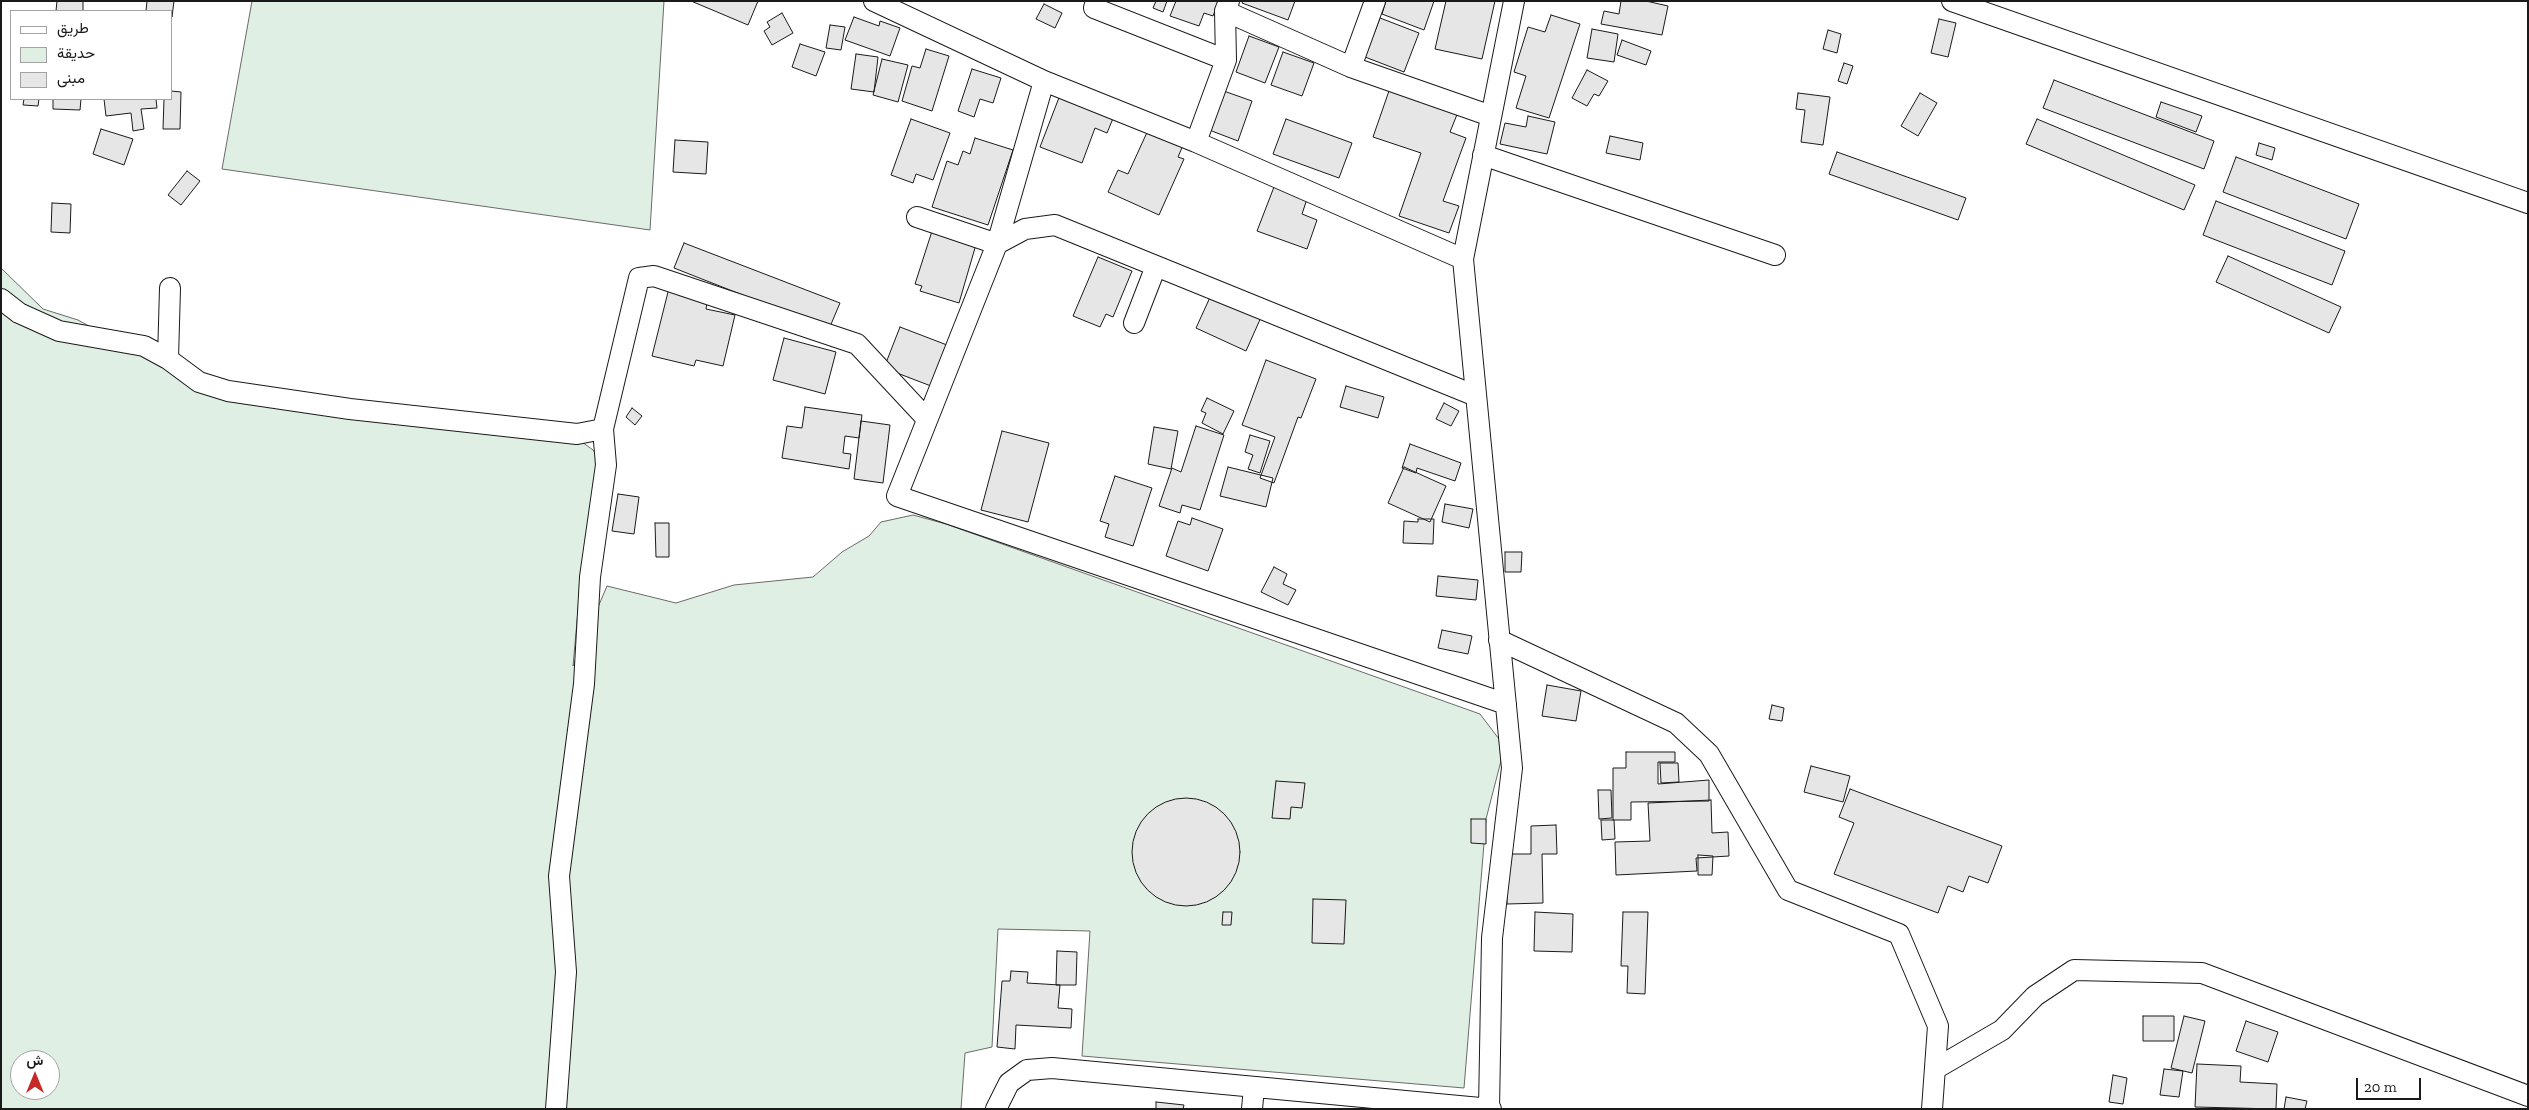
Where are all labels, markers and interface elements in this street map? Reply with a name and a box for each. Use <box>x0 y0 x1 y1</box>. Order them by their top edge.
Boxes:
legend <box>10 10 172 100</box>
text: طريق <box>57 19 89 37</box>
text: حديقة <box>57 44 95 62</box>
text: مبنى <box>57 69 85 87</box>
north arrow <box>10 1050 60 1100</box>
text: ش <box>27 1052 43 1069</box>
scale bar <box>2359 1068 2424 1100</box>
text: 20 m <box>2364 1078 2397 1096</box>

